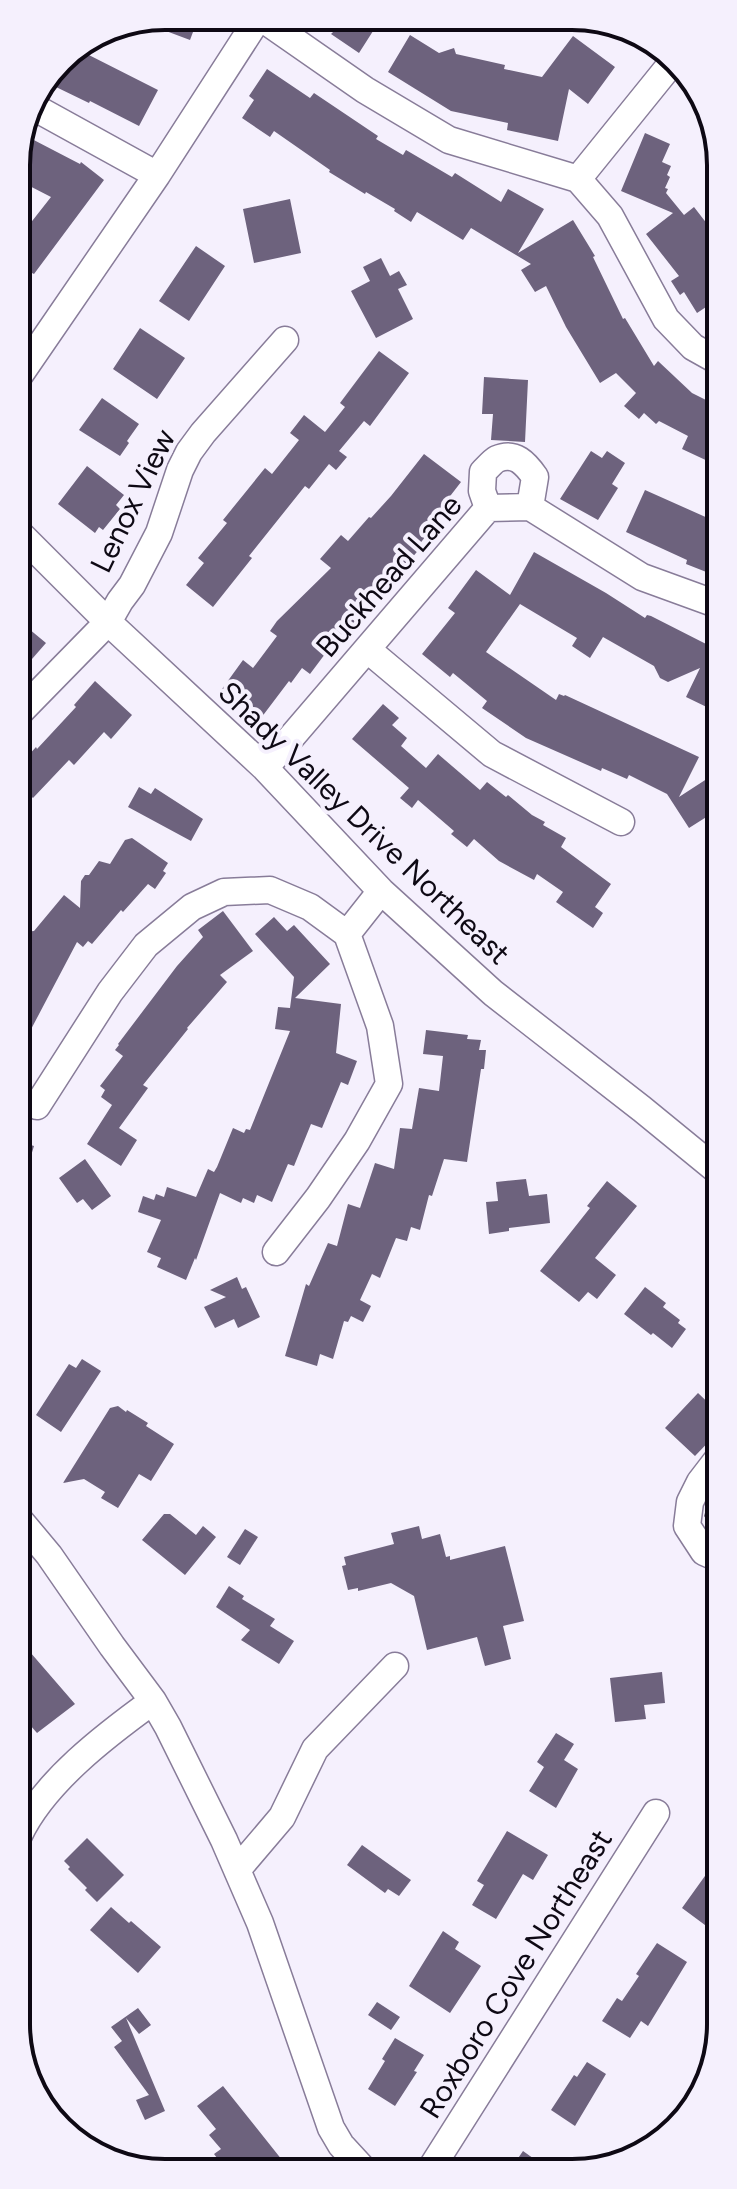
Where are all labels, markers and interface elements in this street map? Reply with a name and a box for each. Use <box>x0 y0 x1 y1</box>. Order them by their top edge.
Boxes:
street label: Lenox View <box>82 423 183 578</box>
street label: Buckhead Lane <box>308 487 469 665</box>
street label: Shady Valley Drive Northeast <box>211 673 518 972</box>
street label: Roxboro Cove Northeast <box>411 1822 620 2125</box>

